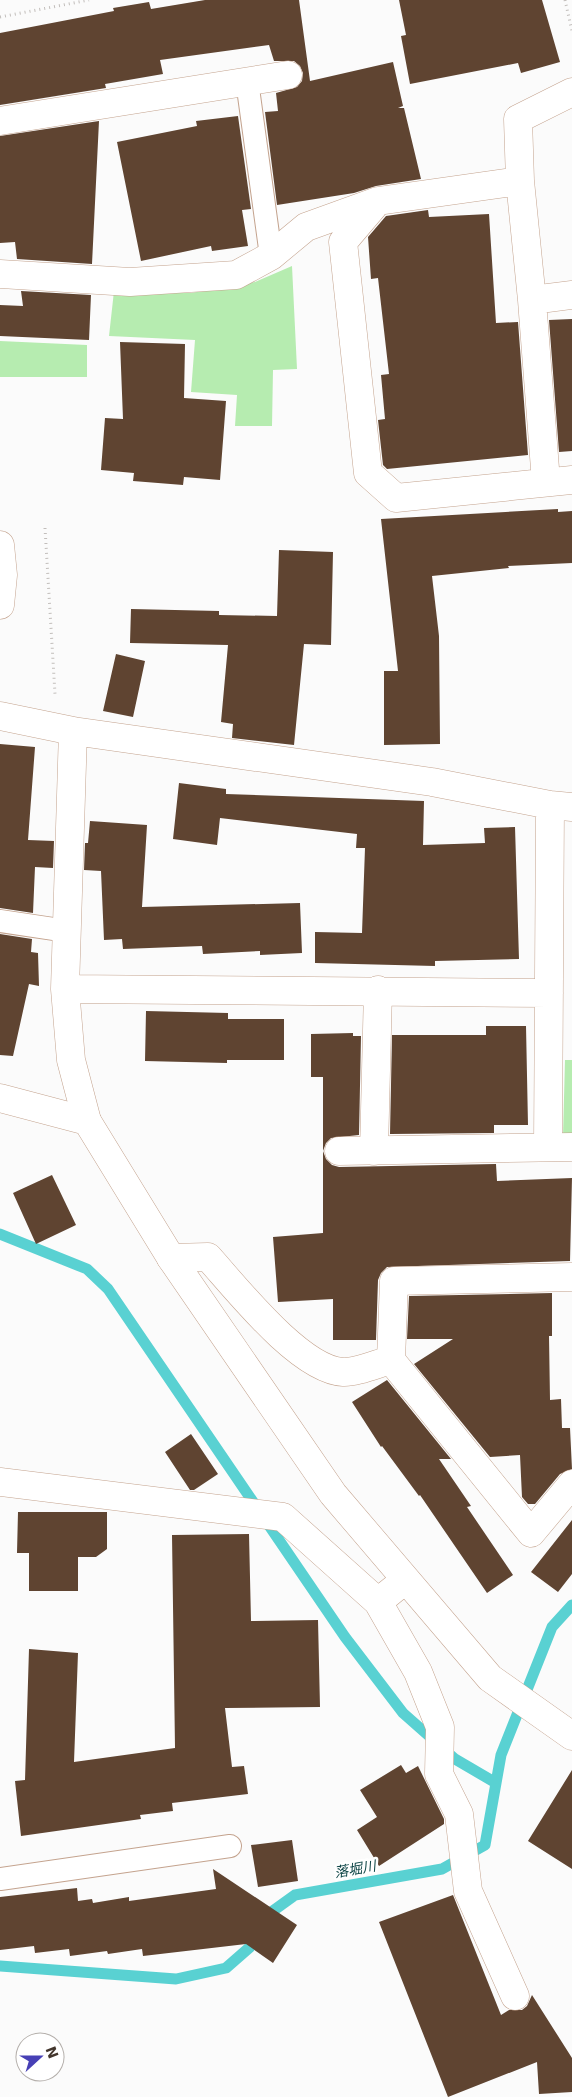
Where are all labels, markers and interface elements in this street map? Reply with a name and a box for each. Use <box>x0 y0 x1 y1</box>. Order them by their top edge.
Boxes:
water label: 落堀川 <box>333 1857 379 1881</box>
north arrow <box>15 2032 65 2082</box>
text: N <box>43 2044 62 2061</box>

